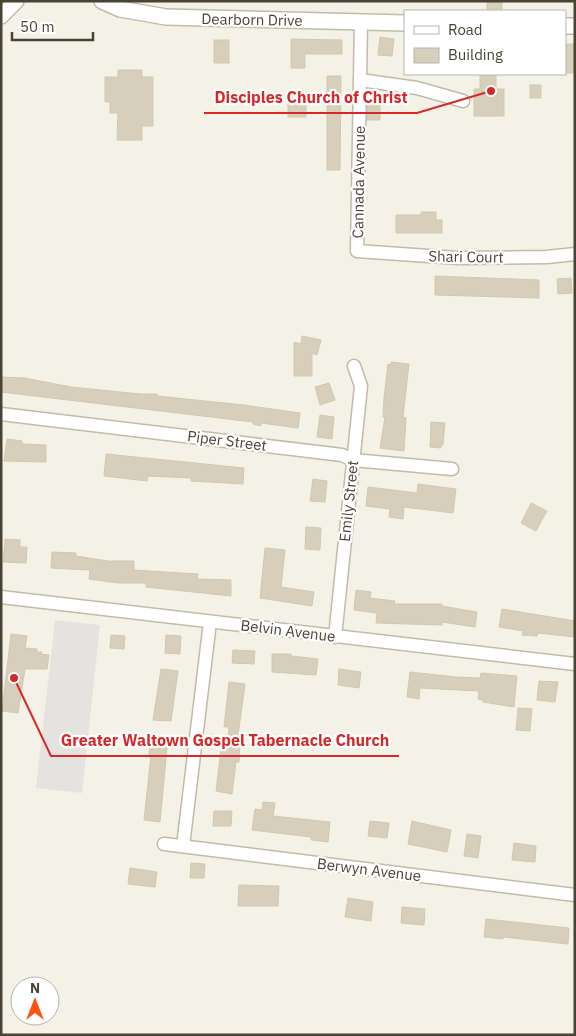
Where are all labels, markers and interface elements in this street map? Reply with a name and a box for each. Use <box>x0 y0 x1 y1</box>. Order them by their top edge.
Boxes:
street label: Dearborn Drive <box>201 9 303 30</box>
scale bar <box>12 10 94 42</box>
legend <box>404 10 566 75</box>
text: 50 m <box>20 17 55 36</box>
text: Road <box>448 20 483 39</box>
text: Building <box>448 45 503 64</box>
callout: Disciples Church of Christ <box>204 82 417 113</box>
text: Disciples Church of Christ <box>214 87 408 107</box>
street label: Cannada Avenue <box>348 125 369 239</box>
street label: Shari Court <box>428 246 504 267</box>
street label: Piper Street <box>186 426 268 455</box>
street label: Emily Street <box>335 459 362 543</box>
street label: Belvin Avenue <box>240 615 336 646</box>
callout: Greater Waltown Gospel Tabernacle Church <box>51 725 399 756</box>
text: Greater Waltown Gospel Tabernacle Church <box>61 730 389 750</box>
street label: Berwyn Avenue <box>316 854 422 885</box>
north arrow <box>10 976 60 1026</box>
text: N <box>30 979 40 997</box>

